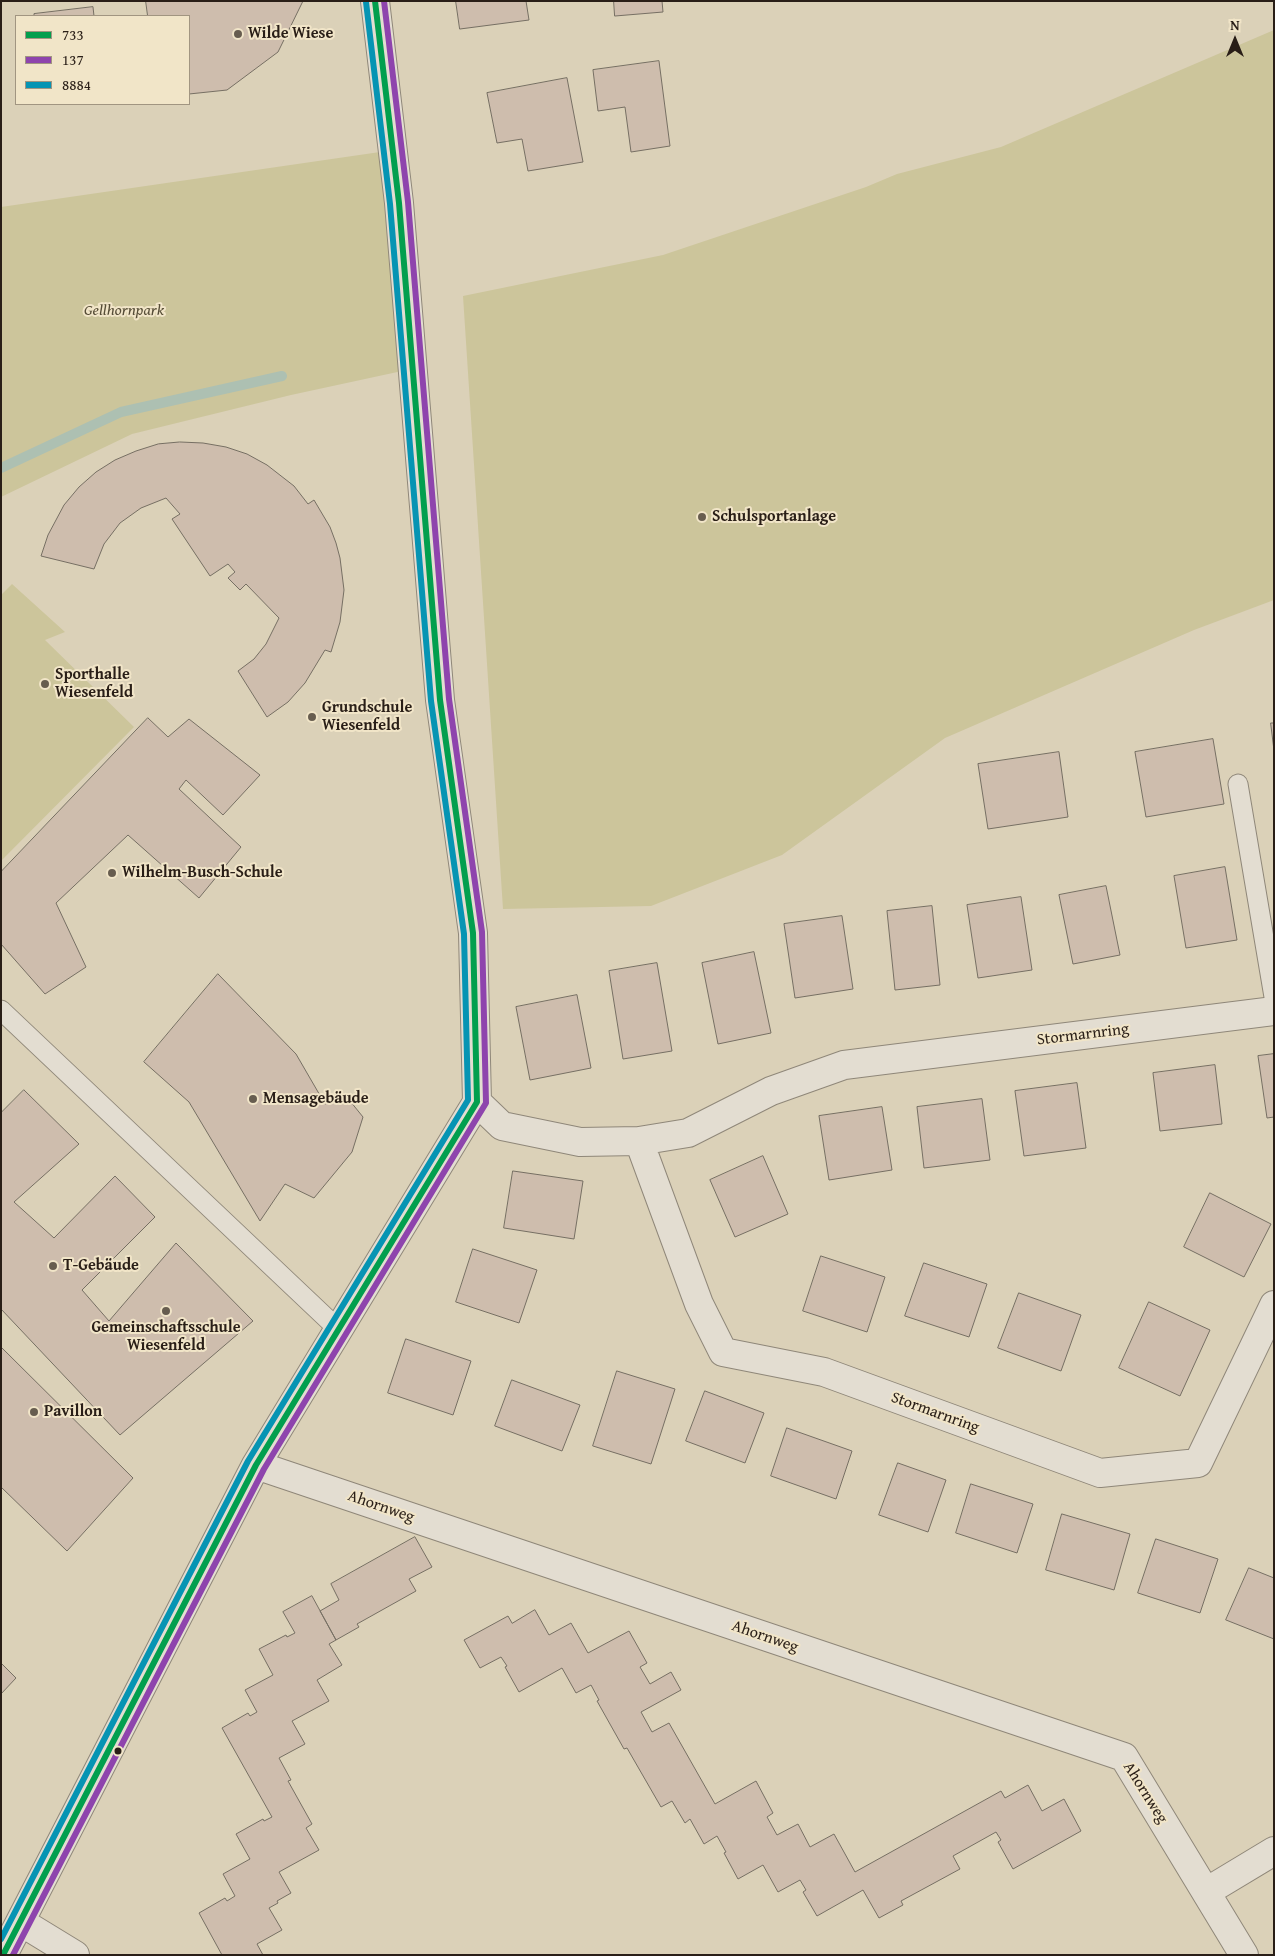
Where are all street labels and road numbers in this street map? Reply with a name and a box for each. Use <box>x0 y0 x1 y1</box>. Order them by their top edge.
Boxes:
street label: Stormarnring <box>1036 1020 1130 1050</box>
street label: Stormarnring <box>888 1388 982 1438</box>
street label: Ahornweg <box>345 1487 417 1527</box>
street label: Ahornweg <box>729 1617 801 1657</box>
street label: Ahornweg <box>1119 1759 1171 1827</box>

